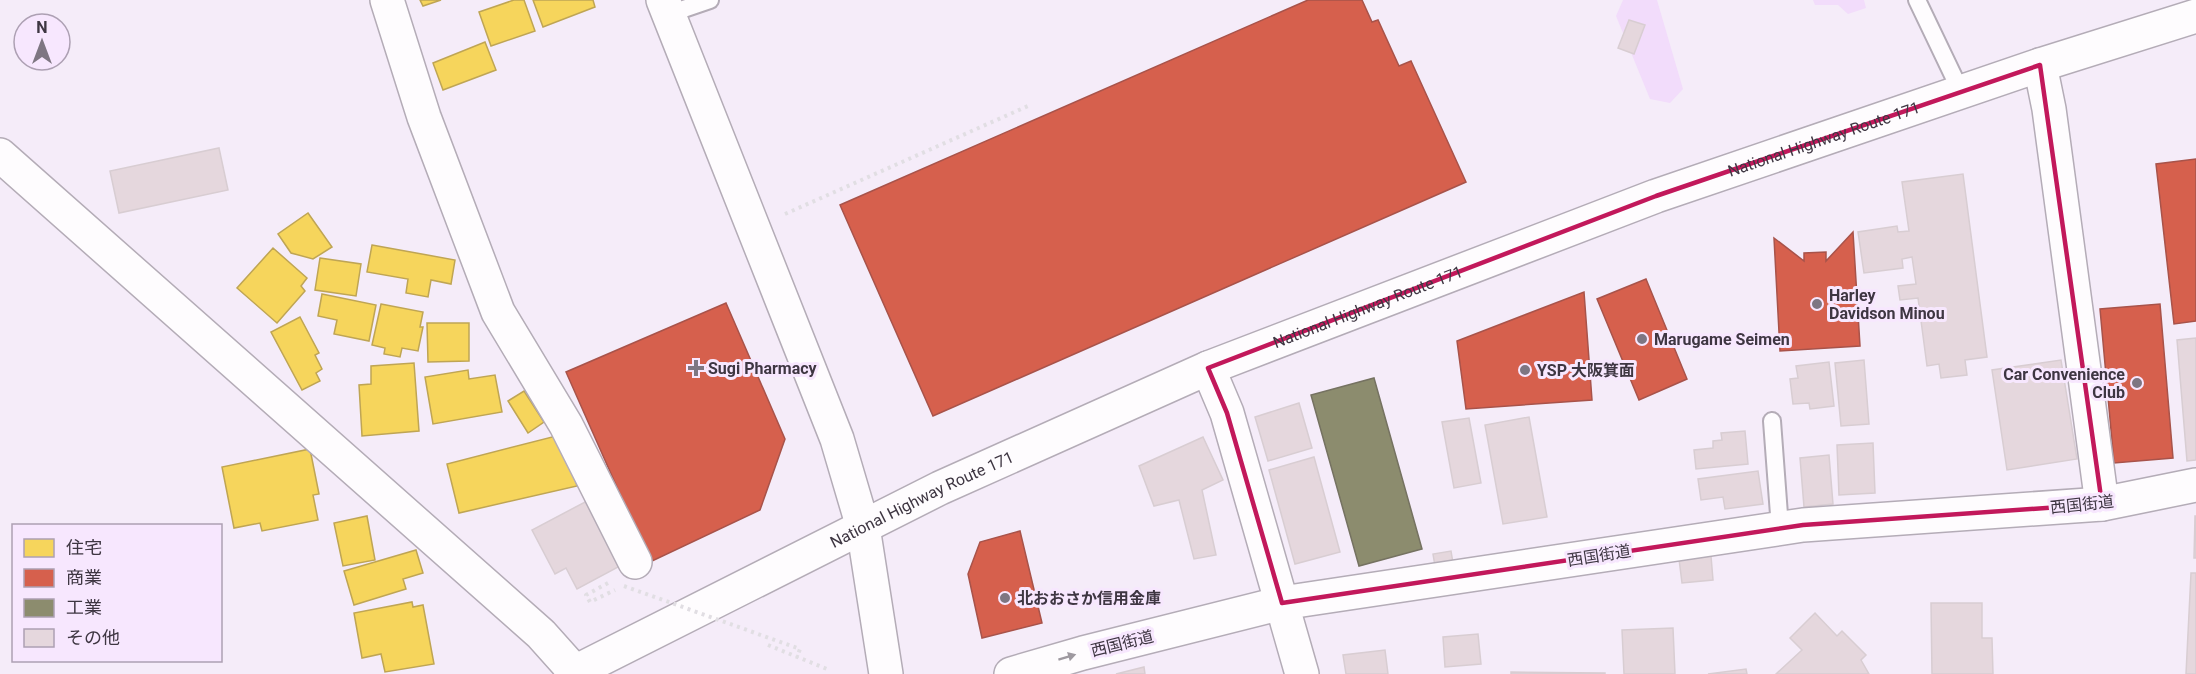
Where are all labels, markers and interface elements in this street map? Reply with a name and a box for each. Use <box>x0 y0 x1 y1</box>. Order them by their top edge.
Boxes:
north arrow <box>12 12 72 72</box>
text: N <box>36 18 48 37</box>
street label: National Highway Route 171 <box>1725 98 1922 181</box>
street label: National Highway Route 171 <box>1270 262 1465 352</box>
place label: Harley Davidson Minou <box>1829 286 1945 323</box>
marker: Harley Davidson Minou <box>1810 297 1824 311</box>
place label: Marugame Seimen <box>1654 330 1790 349</box>
marker: Marugame Seimen <box>1635 332 1649 346</box>
place label: Sugi Pharmacy <box>708 359 818 378</box>
marker: Sugi Pharmacy <box>689 361 703 375</box>
place label: YSP 大阪箕面 <box>1537 361 1635 380</box>
marker: YSP 大阪箕面 <box>1518 363 1532 377</box>
place label: Car Convenience Club <box>2003 365 2125 402</box>
marker: Car Convenience Club <box>2130 376 2144 390</box>
street label: National Highway Route 171 <box>827 447 1017 552</box>
street label: 西国街道 <box>2049 492 2115 517</box>
legend <box>12 524 222 662</box>
text: 住宅 <box>66 537 102 558</box>
street label: 西国街道 <box>1566 541 1632 570</box>
text: 商業 <box>66 567 102 588</box>
place label: 北おおさか信用金庫 <box>1017 589 1161 608</box>
marker: 北おおさか信用金庫 <box>998 591 1012 605</box>
text: 工業 <box>66 597 102 618</box>
text: その他 <box>66 627 120 648</box>
street label: 西国街道 <box>1089 627 1155 660</box>
one-way arrow <box>1058 652 1076 661</box>

